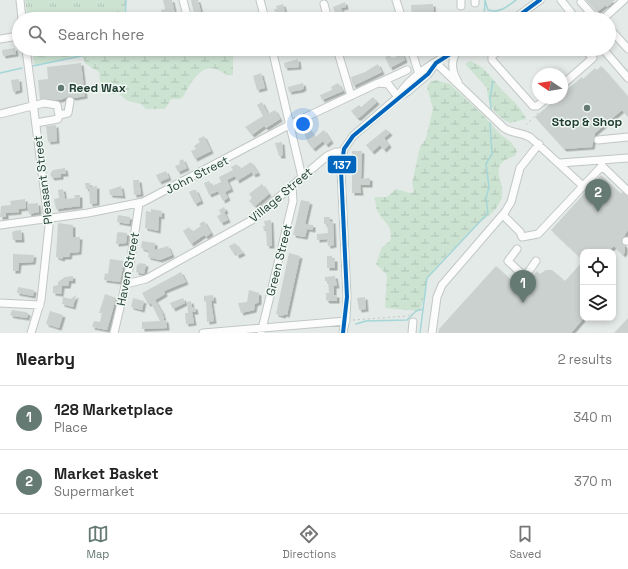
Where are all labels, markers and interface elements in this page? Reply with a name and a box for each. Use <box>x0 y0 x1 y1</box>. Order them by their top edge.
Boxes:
search box <box>12 12 616 56</box>
icon: search <box>26 23 48 45</box>
text: Search here <box>58 25 144 44</box>
north arrow <box>532 68 568 104</box>
place label: Reed Wax <box>69 80 126 96</box>
marker: Reed Wax <box>56 83 66 93</box>
marker: Stop & Shop <box>582 103 592 113</box>
your location <box>293 114 313 134</box>
place label: Stop & Shop <box>552 114 623 130</box>
street label: Pleasant Street <box>30 134 56 226</box>
street label: John Street <box>163 152 231 198</box>
line badge: 137 <box>327 155 357 174</box>
text: 137 <box>333 158 351 172</box>
street label: Village Street <box>246 164 316 226</box>
pin: 2 <box>585 179 611 212</box>
street label: Green Street <box>262 222 296 298</box>
street label: Haven Street <box>113 231 143 307</box>
map controls <box>580 249 616 321</box>
button: locate <box>580 249 616 285</box>
pin: 1 <box>510 270 536 303</box>
button: layers <box>580 285 616 321</box>
text: Nearby <box>16 348 75 370</box>
text: 2 results <box>558 351 612 368</box>
text: 128 Marketplace <box>54 400 173 419</box>
text: 1 <box>26 409 32 426</box>
text: 340 m <box>573 409 612 426</box>
text: Place <box>54 419 88 436</box>
text: Market Basket <box>54 464 159 483</box>
text: 2 <box>25 473 33 490</box>
text: 370 m <box>574 473 612 490</box>
text: Supermarket <box>54 483 135 500</box>
tab: Map <box>87 523 109 561</box>
tab: Directions <box>282 523 336 561</box>
tab: Saved <box>509 523 541 561</box>

